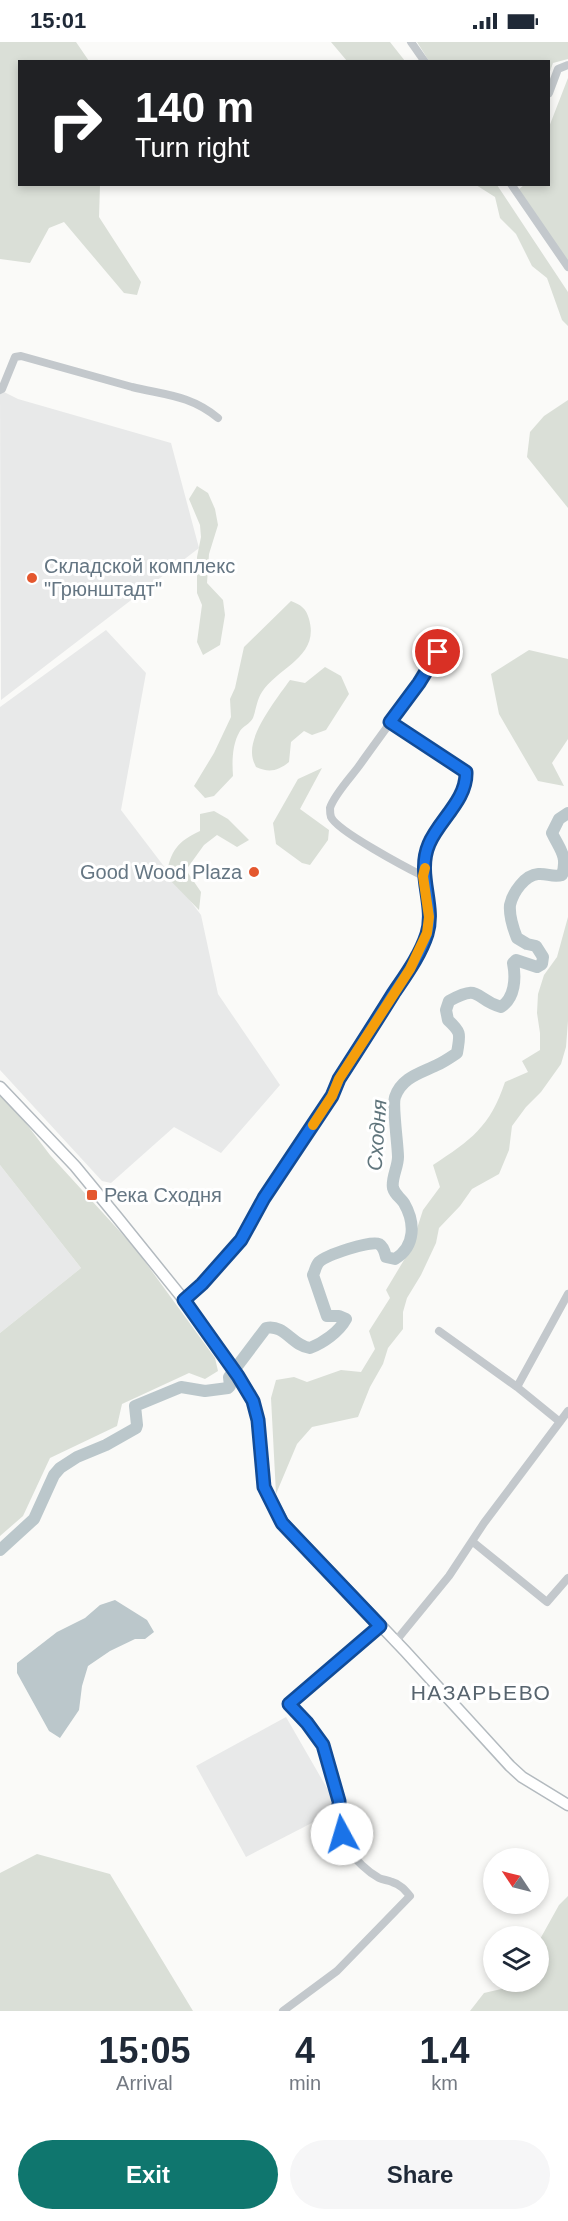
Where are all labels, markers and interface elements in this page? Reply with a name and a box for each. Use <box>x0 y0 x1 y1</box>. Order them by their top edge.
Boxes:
text: 15:01 <box>30 8 86 33</box>
icon: right <box>36 84 114 162</box>
text: 140 m <box>135 84 254 131</box>
text: Turn right <box>135 133 250 163</box>
place label: Складской комплекс "Грюнштадт" <box>44 555 235 600</box>
marker: Складской комплекс "Грюнштадт" <box>25 571 39 585</box>
pin <box>412 626 463 677</box>
icon: arrive <box>421 635 454 668</box>
place label: Good Wood Plaza <box>80 861 243 883</box>
marker: Good Wood Plaza <box>247 865 261 879</box>
water label: Сходня <box>363 1099 390 1171</box>
place label: Река Сходня <box>104 1184 222 1206</box>
marker: Река Сходня <box>85 1188 99 1202</box>
district label: НАЗАРЬЕВО <box>411 1681 551 1704</box>
position arrow <box>310 1802 374 1866</box>
north arrow <box>483 1848 549 1914</box>
map controls <box>483 1848 549 1992</box>
button: layers <box>483 1926 549 1992</box>
text: 15:05 <box>98 2030 190 2071</box>
text: 4 <box>295 2030 315 2071</box>
text: 1.4 <box>420 2030 470 2071</box>
text: Arrival <box>116 2072 173 2094</box>
text: min <box>289 2072 321 2094</box>
text: km <box>431 2072 458 2094</box>
button: Exit <box>18 2140 278 2209</box>
button: Share <box>290 2140 550 2209</box>

